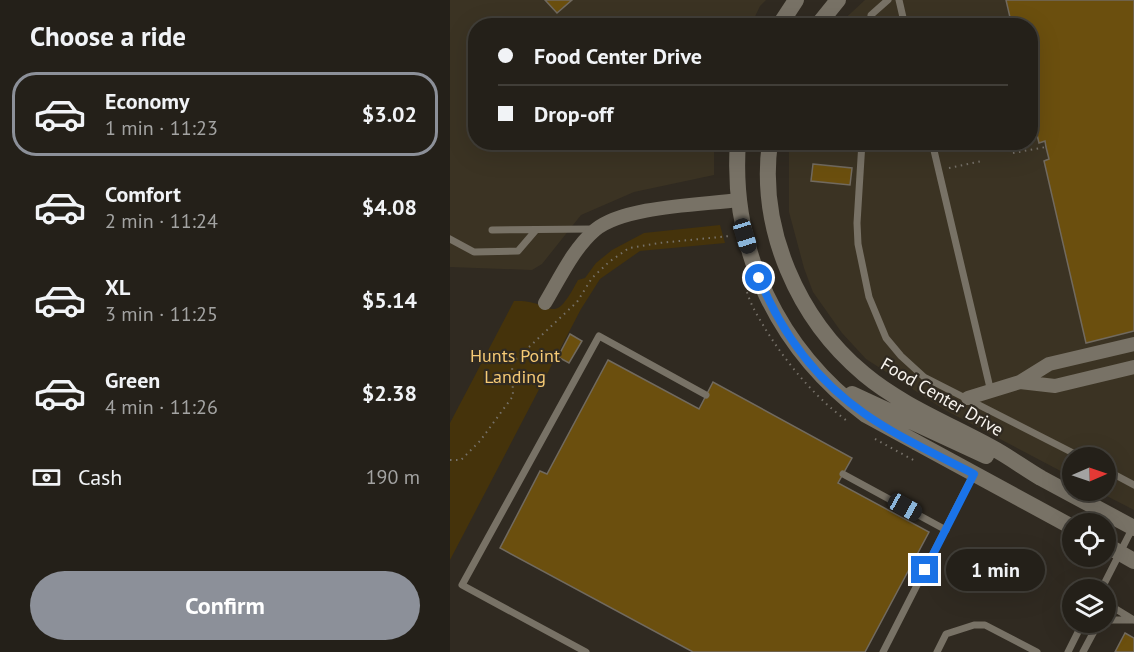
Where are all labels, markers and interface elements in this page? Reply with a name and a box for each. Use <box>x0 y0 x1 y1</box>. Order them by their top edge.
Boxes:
text: Choose a ride <box>30 19 186 53</box>
text: Food Center Drive <box>534 42 702 70</box>
icon: car <box>33 87 87 141</box>
text: Economy <box>105 87 189 115</box>
text: $3.02 <box>362 100 417 128</box>
text: Drop-off <box>534 100 613 128</box>
text: 1 min · 11:23 <box>105 115 218 141</box>
icon: car <box>33 180 87 234</box>
text: Comfort <box>105 180 181 208</box>
text: $4.08 <box>362 193 417 221</box>
text: 2 min · 11:24 <box>105 208 218 234</box>
car <box>731 216 759 256</box>
route start <box>745 264 772 291</box>
icon: car <box>33 273 87 327</box>
text: XL <box>105 273 130 301</box>
text: $5.14 <box>362 286 417 314</box>
text: 3 min · 11:25 <box>105 301 218 327</box>
park label: Hunts Point Landing <box>470 344 560 388</box>
street label: Food Center Drive <box>877 352 1008 441</box>
icon: car <box>33 366 87 420</box>
text: Green <box>105 366 160 394</box>
text: $2.38 <box>362 379 417 407</box>
text: 4 min · 11:26 <box>105 394 218 420</box>
north arrow <box>1062 447 1116 501</box>
map controls <box>1062 447 1116 633</box>
icon: cash <box>30 461 63 494</box>
text: Cash <box>78 463 122 491</box>
text: 190 m <box>366 464 420 490</box>
car <box>885 490 925 524</box>
button: locate <box>1062 513 1116 567</box>
callout: 1 min <box>946 549 1045 591</box>
route end <box>911 556 938 583</box>
text: 1 min <box>971 557 1020 583</box>
button: Confirm <box>30 571 420 640</box>
button: layers <box>1062 579 1116 633</box>

